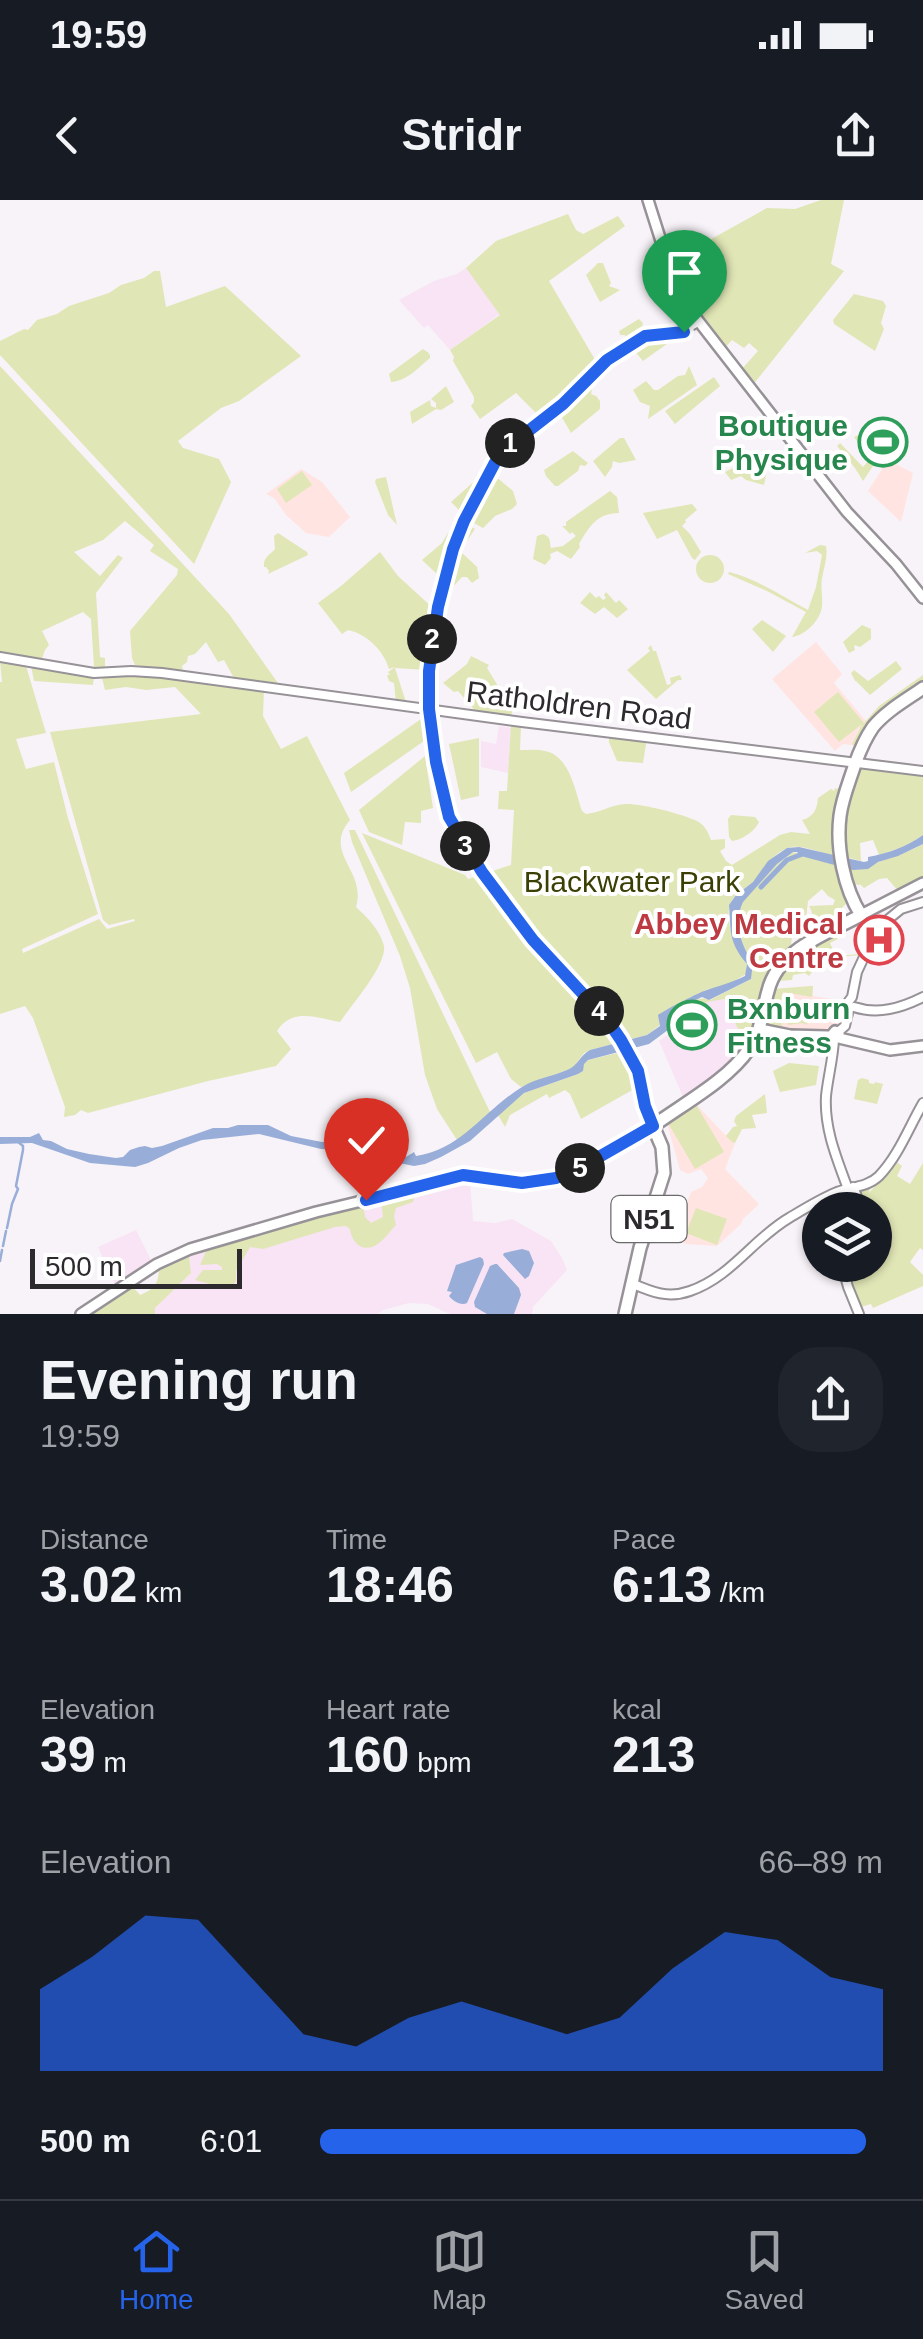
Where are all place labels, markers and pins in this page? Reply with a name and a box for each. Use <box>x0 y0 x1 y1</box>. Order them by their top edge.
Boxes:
pin <box>642 230 727 333</box>
place label: Boutique Physique <box>715 409 848 476</box>
sports icon: Boutique Physique <box>857 416 909 468</box>
pin: 1 <box>485 418 535 468</box>
pin: 2 <box>407 614 457 664</box>
pin: 3 <box>440 821 490 871</box>
place label: Abbey Medical Centre <box>634 907 844 974</box>
hospital icon: Abbey Medical Centre <box>853 914 905 966</box>
pin: 4 <box>574 986 624 1036</box>
place label: Bxnburn Fitness <box>727 992 850 1059</box>
sports icon: Bxnburn Fitness <box>666 999 718 1051</box>
pin <box>324 1098 409 1201</box>
pin: 5 <box>555 1143 605 1193</box>

